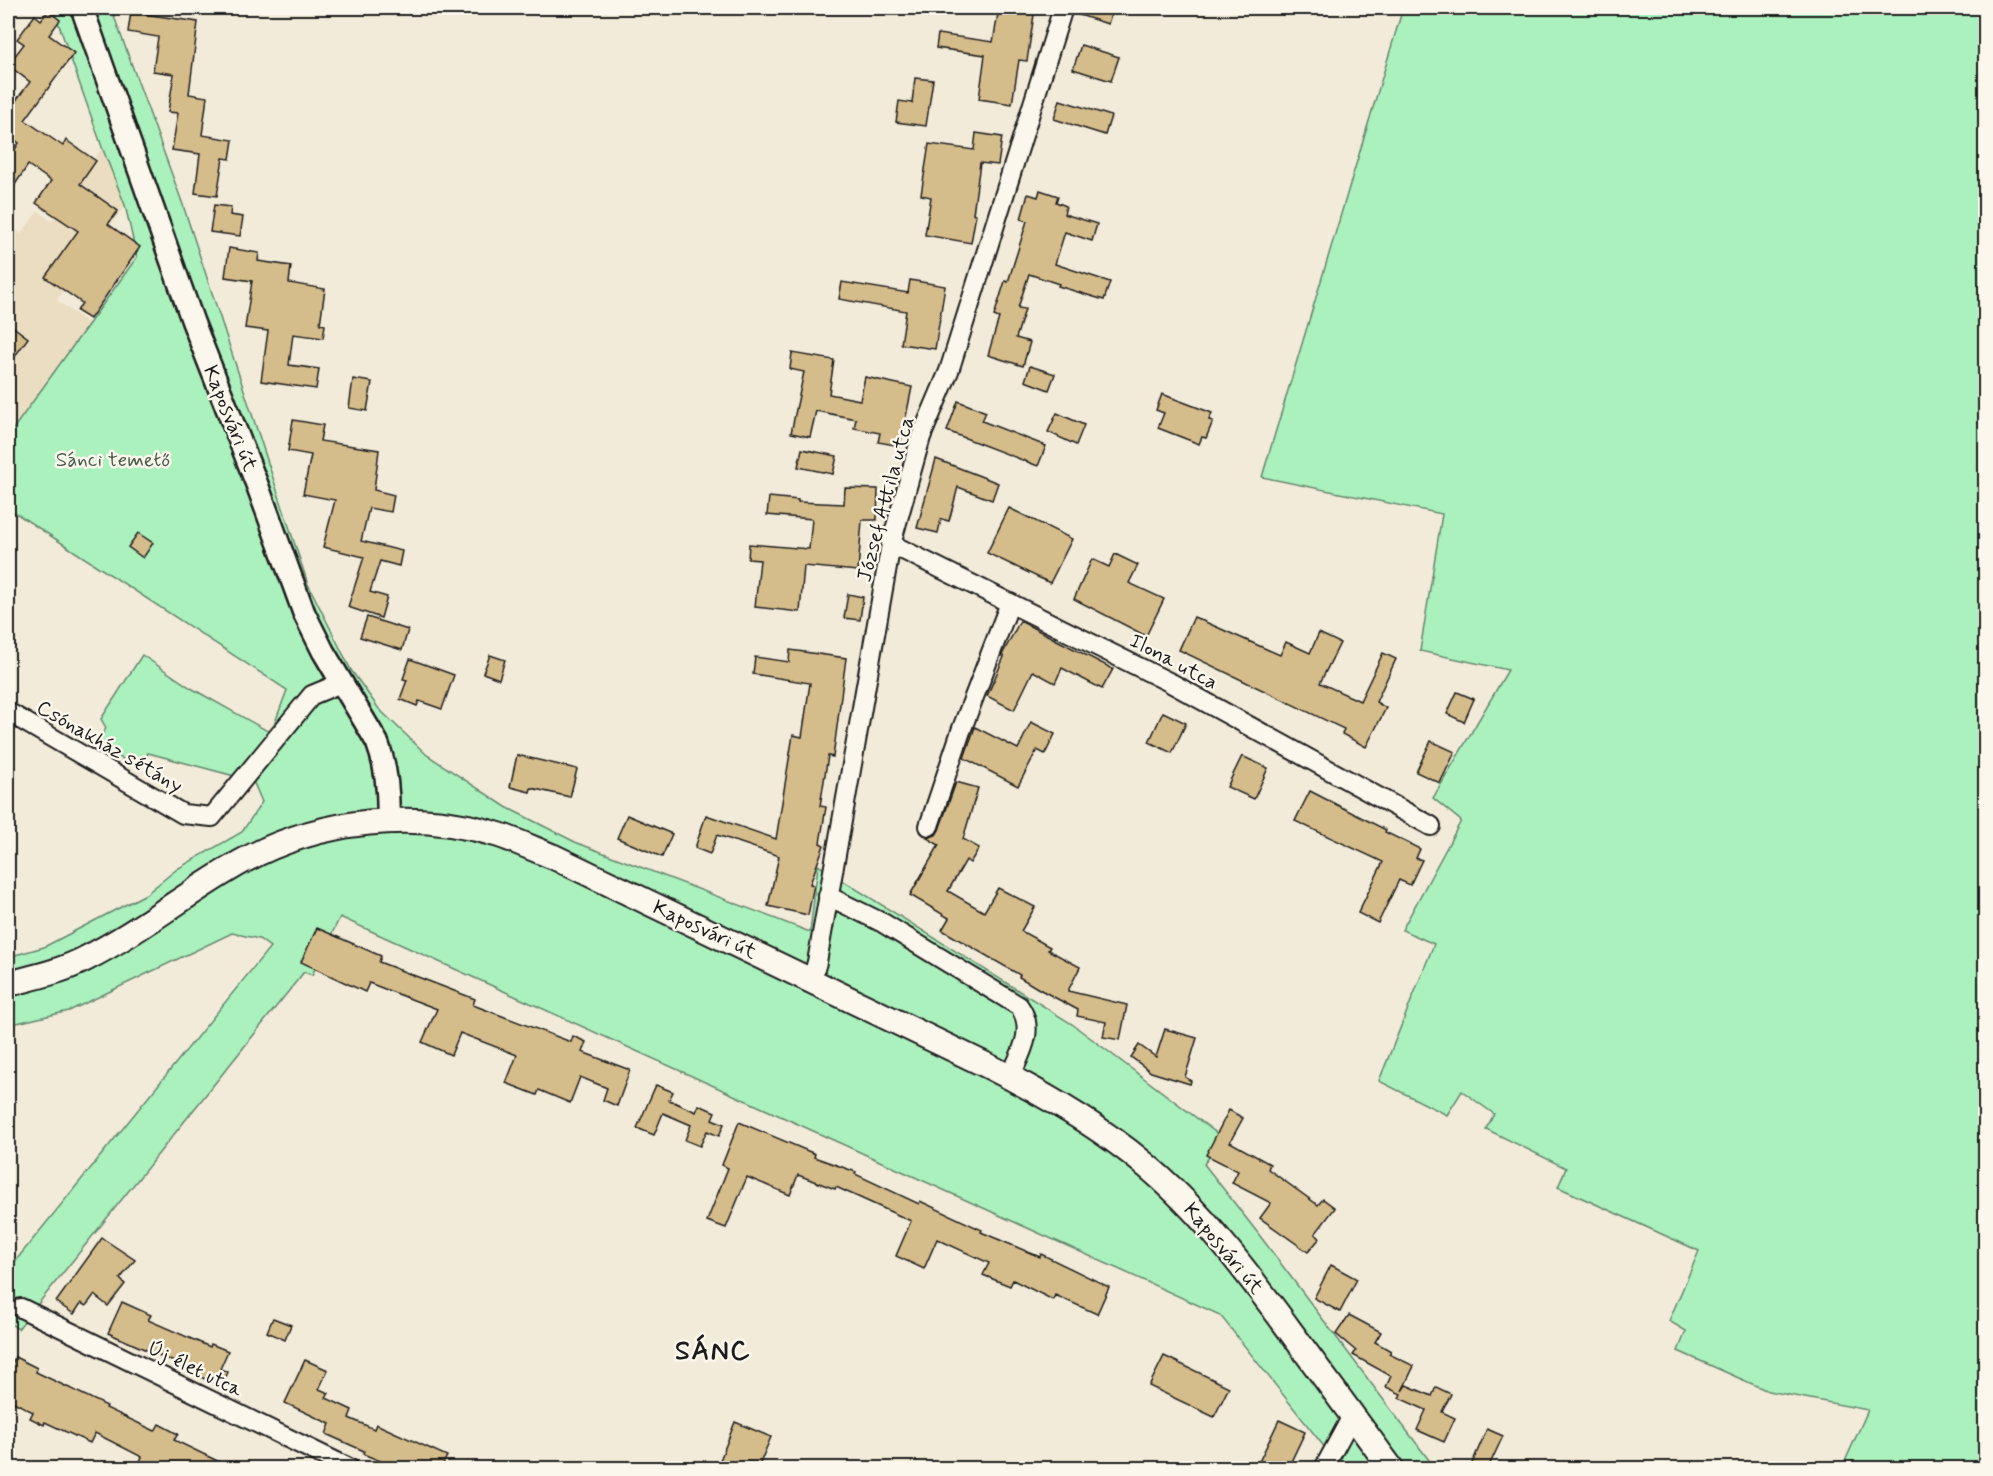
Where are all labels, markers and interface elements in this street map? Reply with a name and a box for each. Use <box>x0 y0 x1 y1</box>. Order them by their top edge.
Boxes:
street label: Kaposvári út <box>196 361 264 476</box>
street label: József Attila utca <box>850 413 922 585</box>
park label: Sánci temető <box>56 446 170 474</box>
street label: Ilona utca <box>1125 627 1222 697</box>
street label: Csónakház sétány <box>31 694 188 800</box>
street label: Kaposvári út <box>648 894 762 966</box>
street label: Kaposvári út <box>1177 1197 1270 1301</box>
district label: SÁNC <box>675 1333 751 1369</box>
street label: Új élet utca <box>142 1334 247 1404</box>

